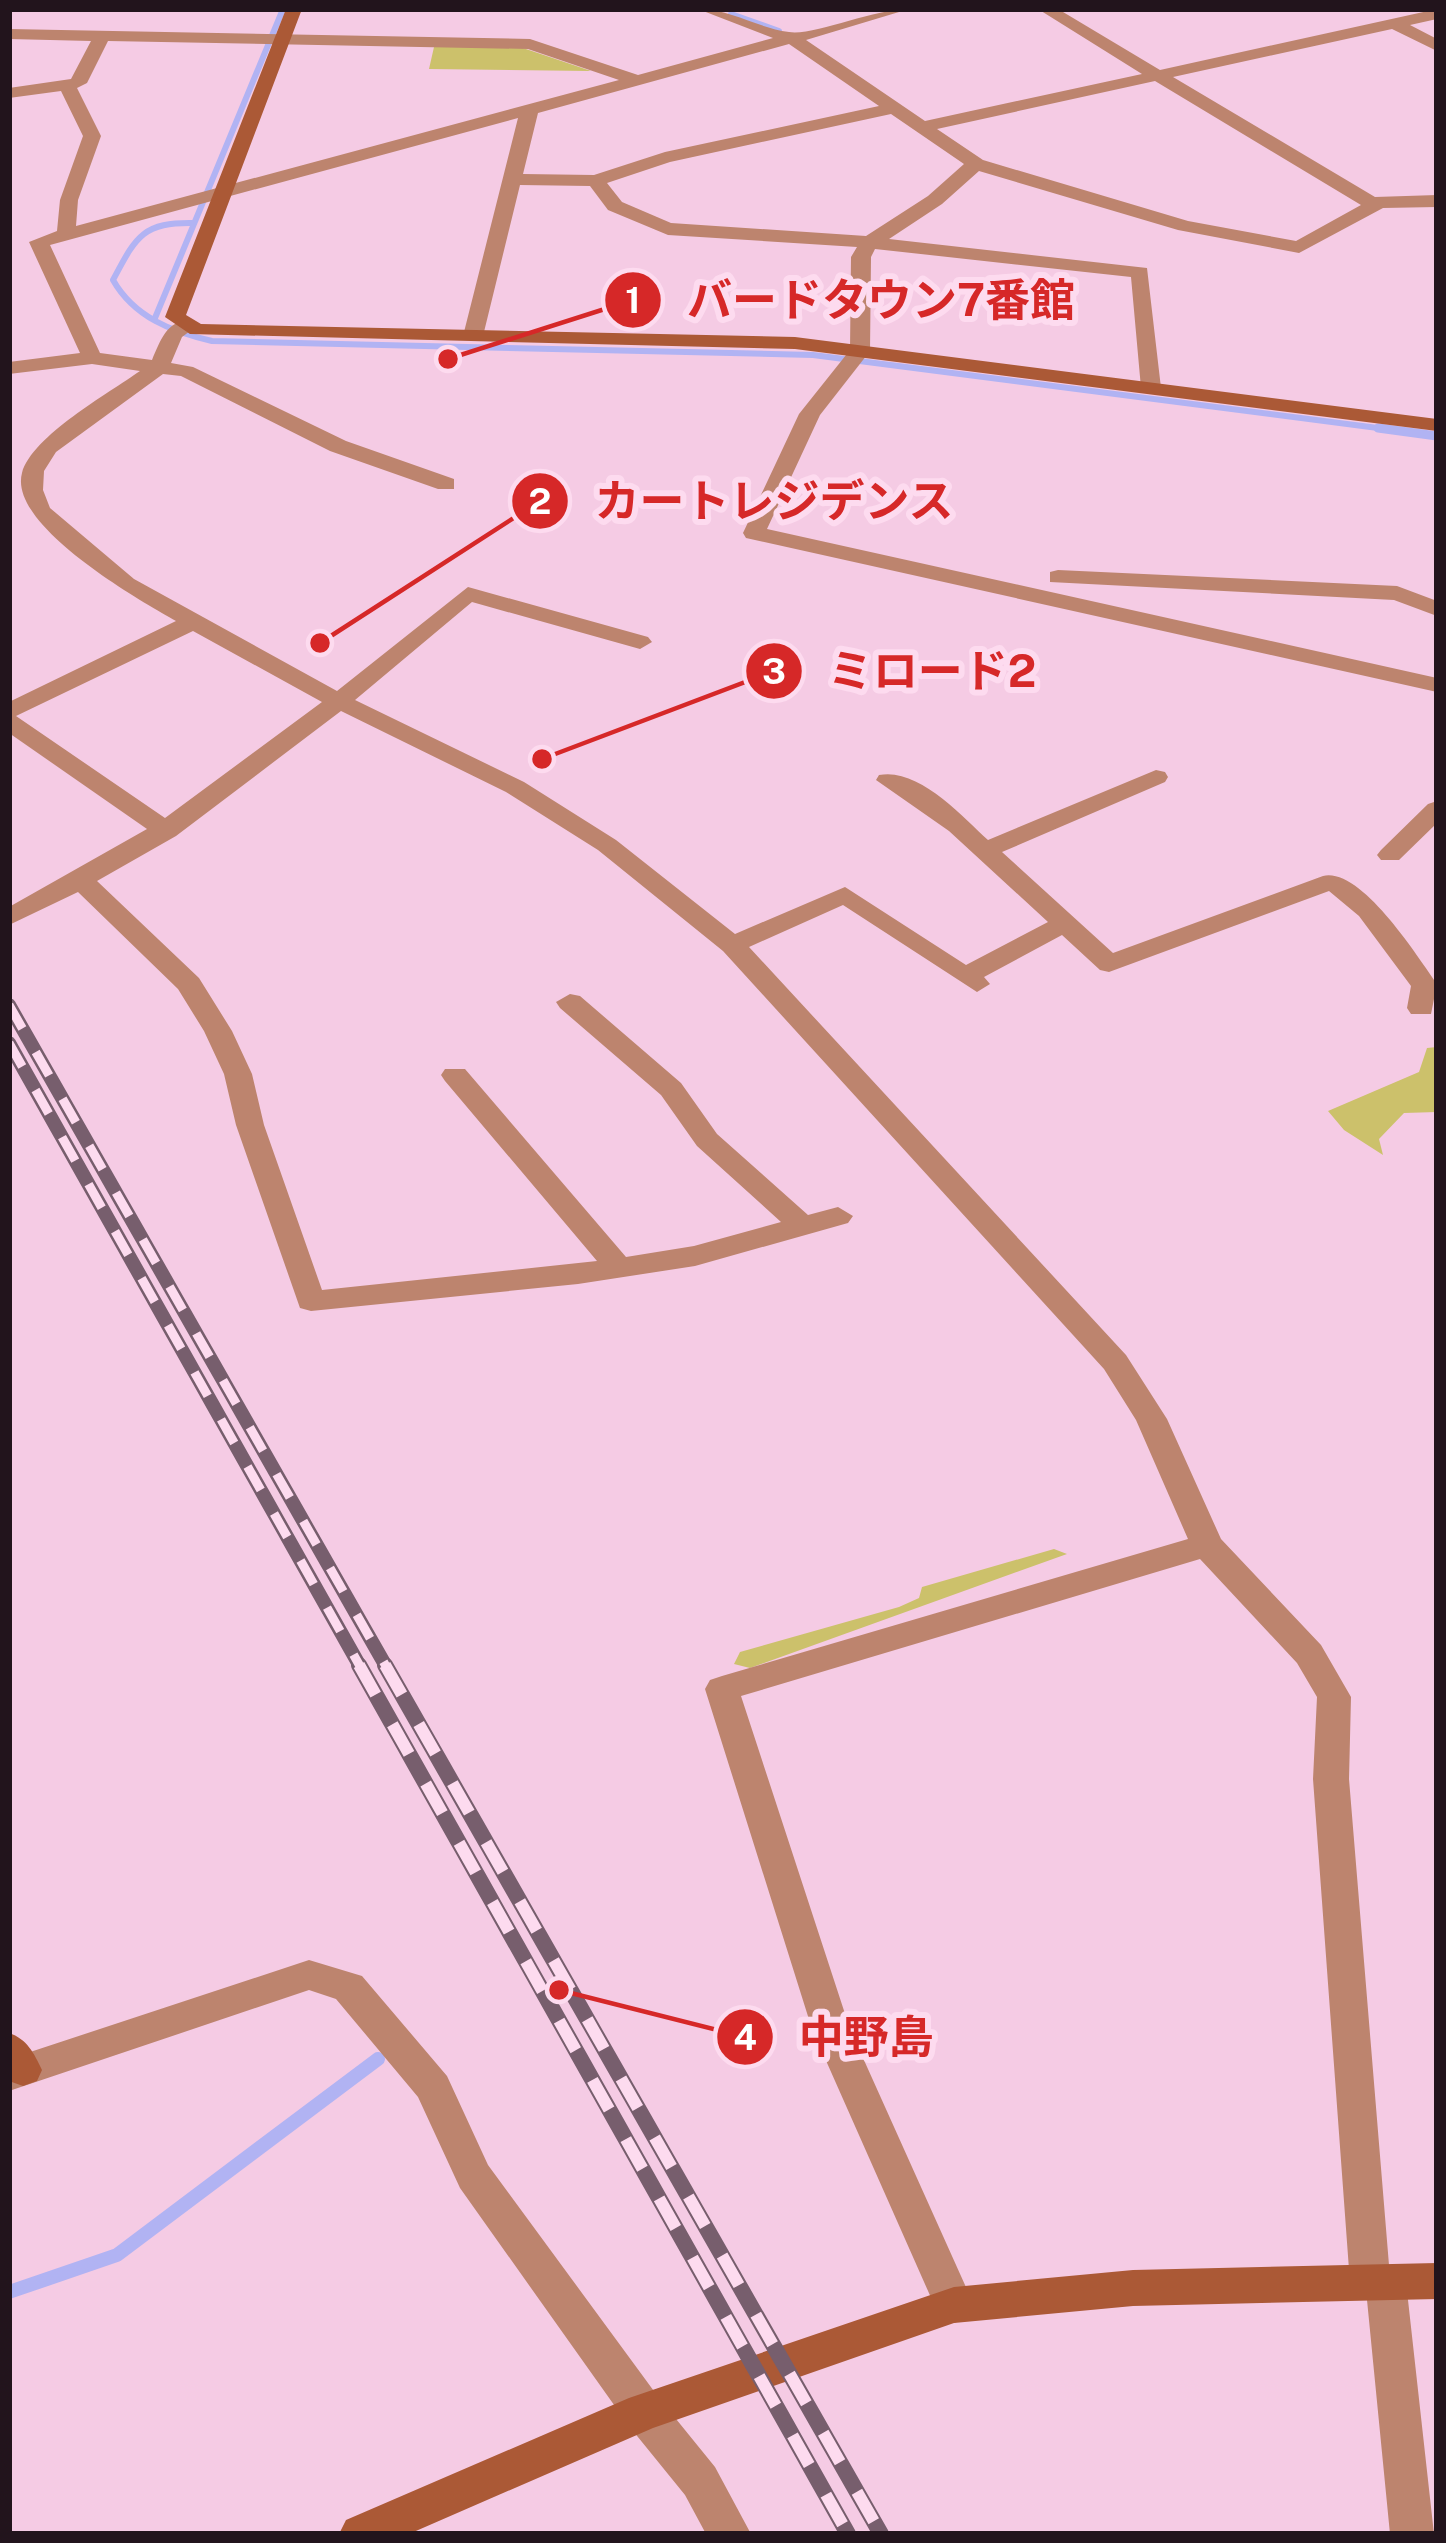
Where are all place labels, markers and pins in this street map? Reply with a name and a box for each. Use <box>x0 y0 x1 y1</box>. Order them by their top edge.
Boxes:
callout: バードタウン7番館 <box>603 260 1099 341</box>
callout: カートレジデンス <box>510 460 978 541</box>
callout: ミロード2 <box>744 631 1060 712</box>
callout: 中野島 <box>715 1997 958 2078</box>

